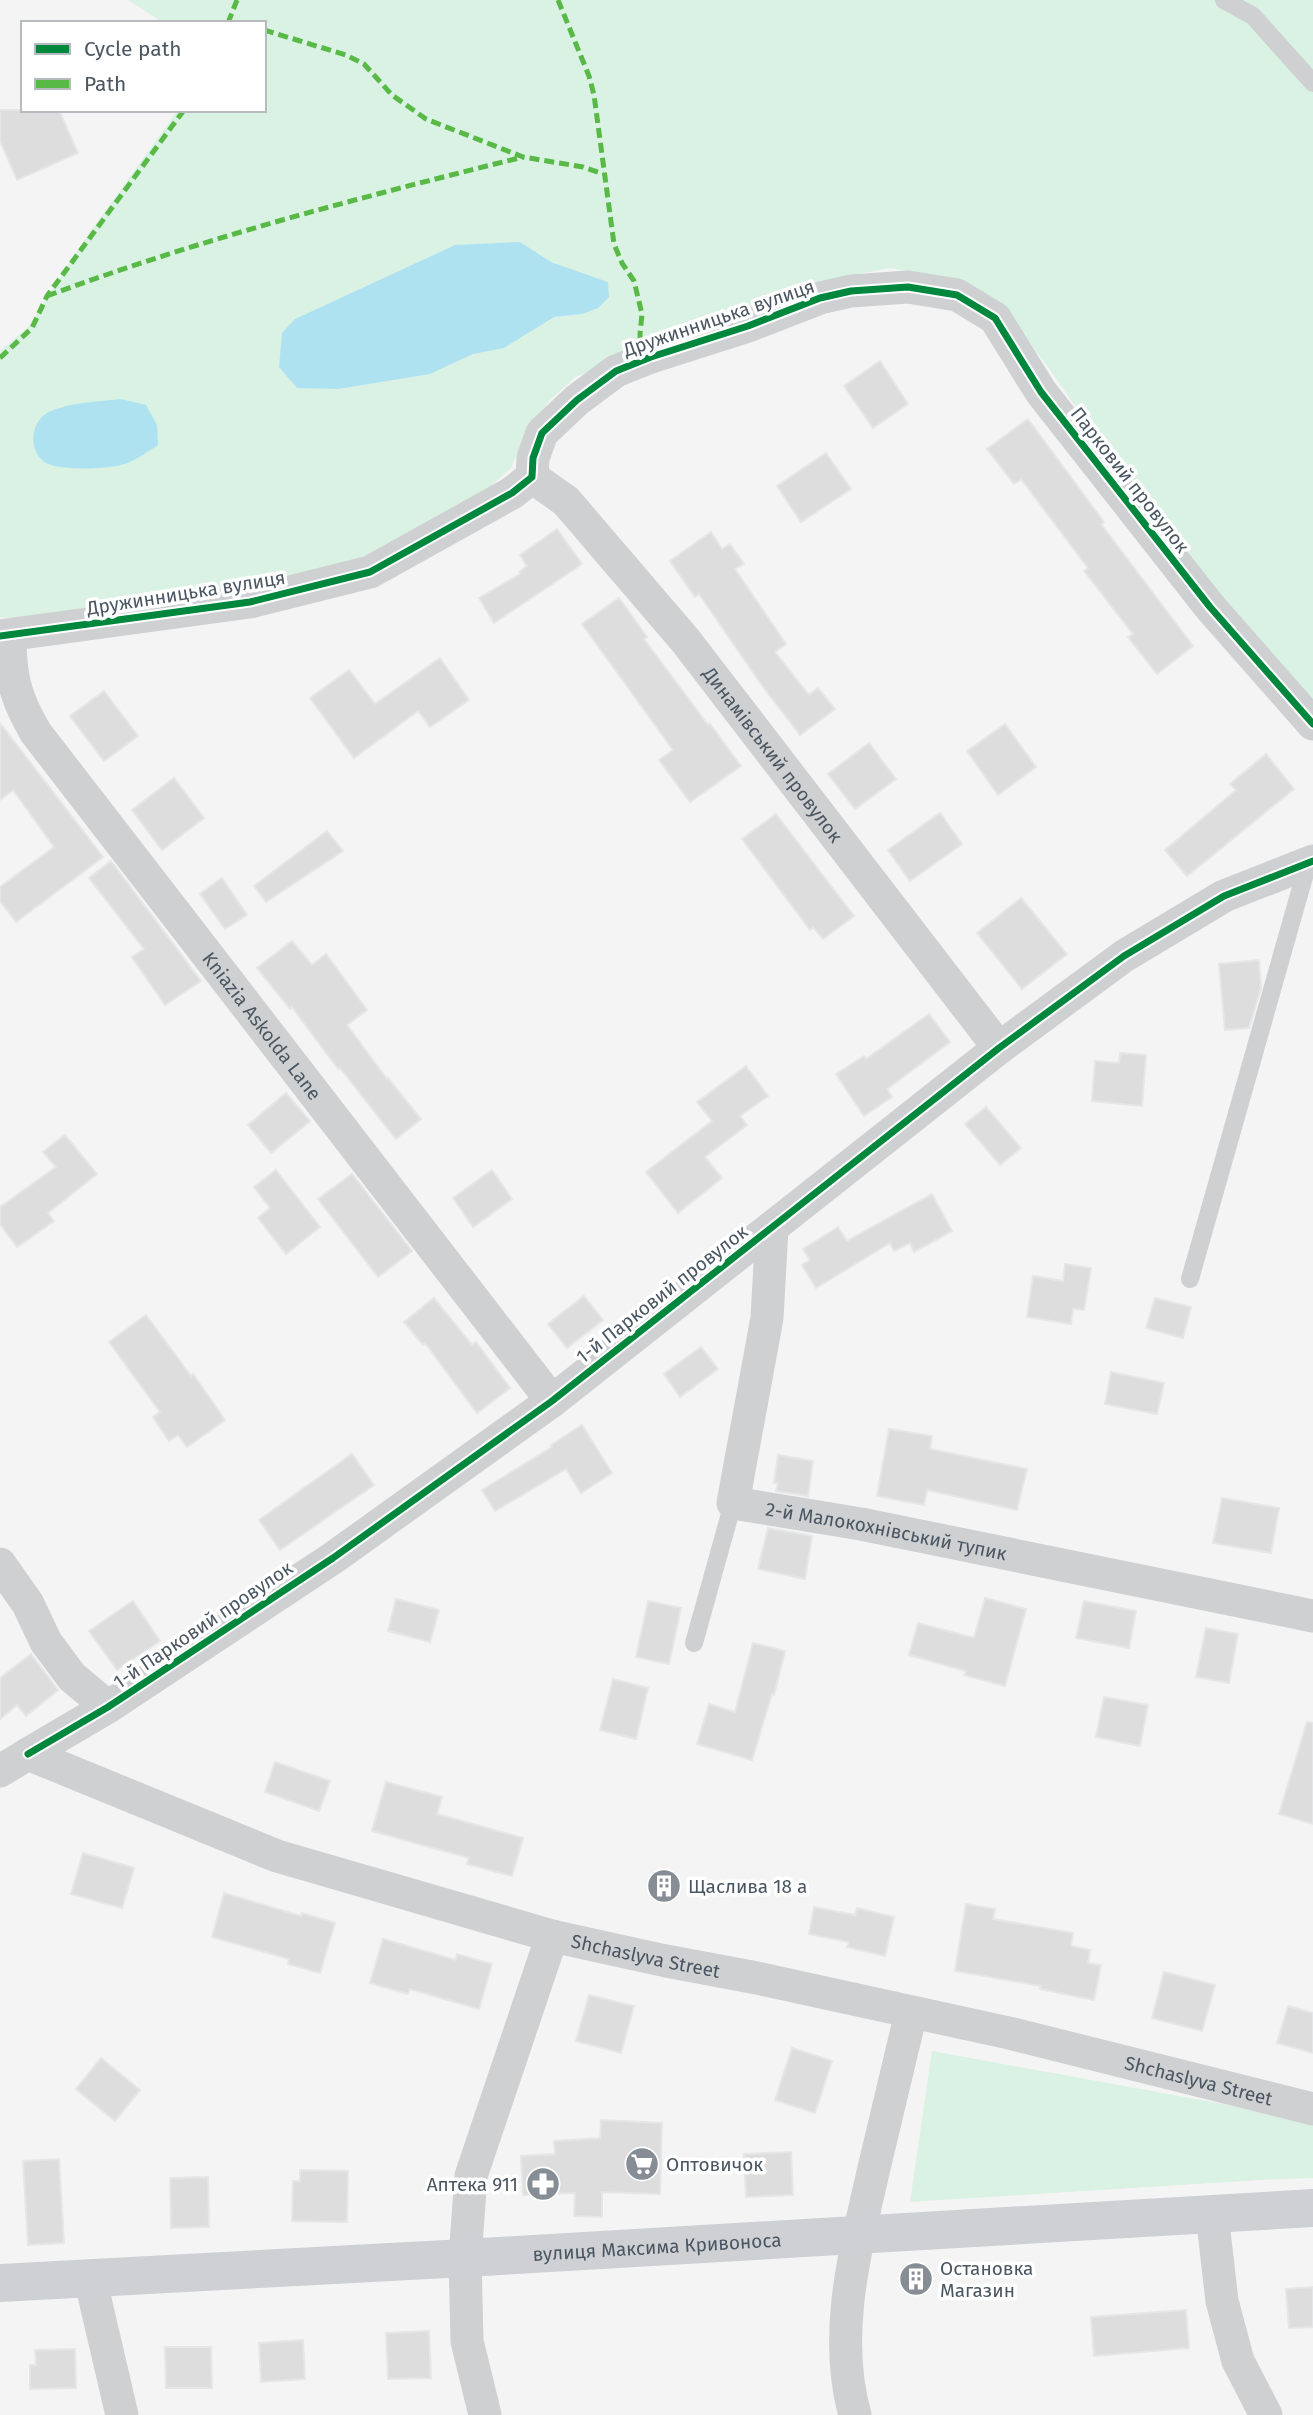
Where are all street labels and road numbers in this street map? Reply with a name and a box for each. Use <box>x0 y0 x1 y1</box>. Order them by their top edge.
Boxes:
street label: Дружинницька вулиця <box>620 274 818 362</box>
street label: Парковий провулок <box>1066 402 1194 558</box>
street label: Дружинницька вулиця <box>84 566 287 620</box>
street label: Динамівський провулок <box>698 661 848 847</box>
street label: Kniazia Askolda Lane <box>198 947 327 1104</box>
street label: 1-й Парковий провулок <box>572 1220 752 1368</box>
street label: 2-й Малокохнівський тупик <box>764 1497 1009 1565</box>
street label: 1-й Парковий провулок <box>109 1556 297 1694</box>
street label: Shchaslyva Street <box>569 1929 722 1982</box>
street label: Shchaslyva Street <box>1122 2051 1275 2110</box>
street label: вулиця Максима Кривоноса <box>532 2228 782 2265</box>

